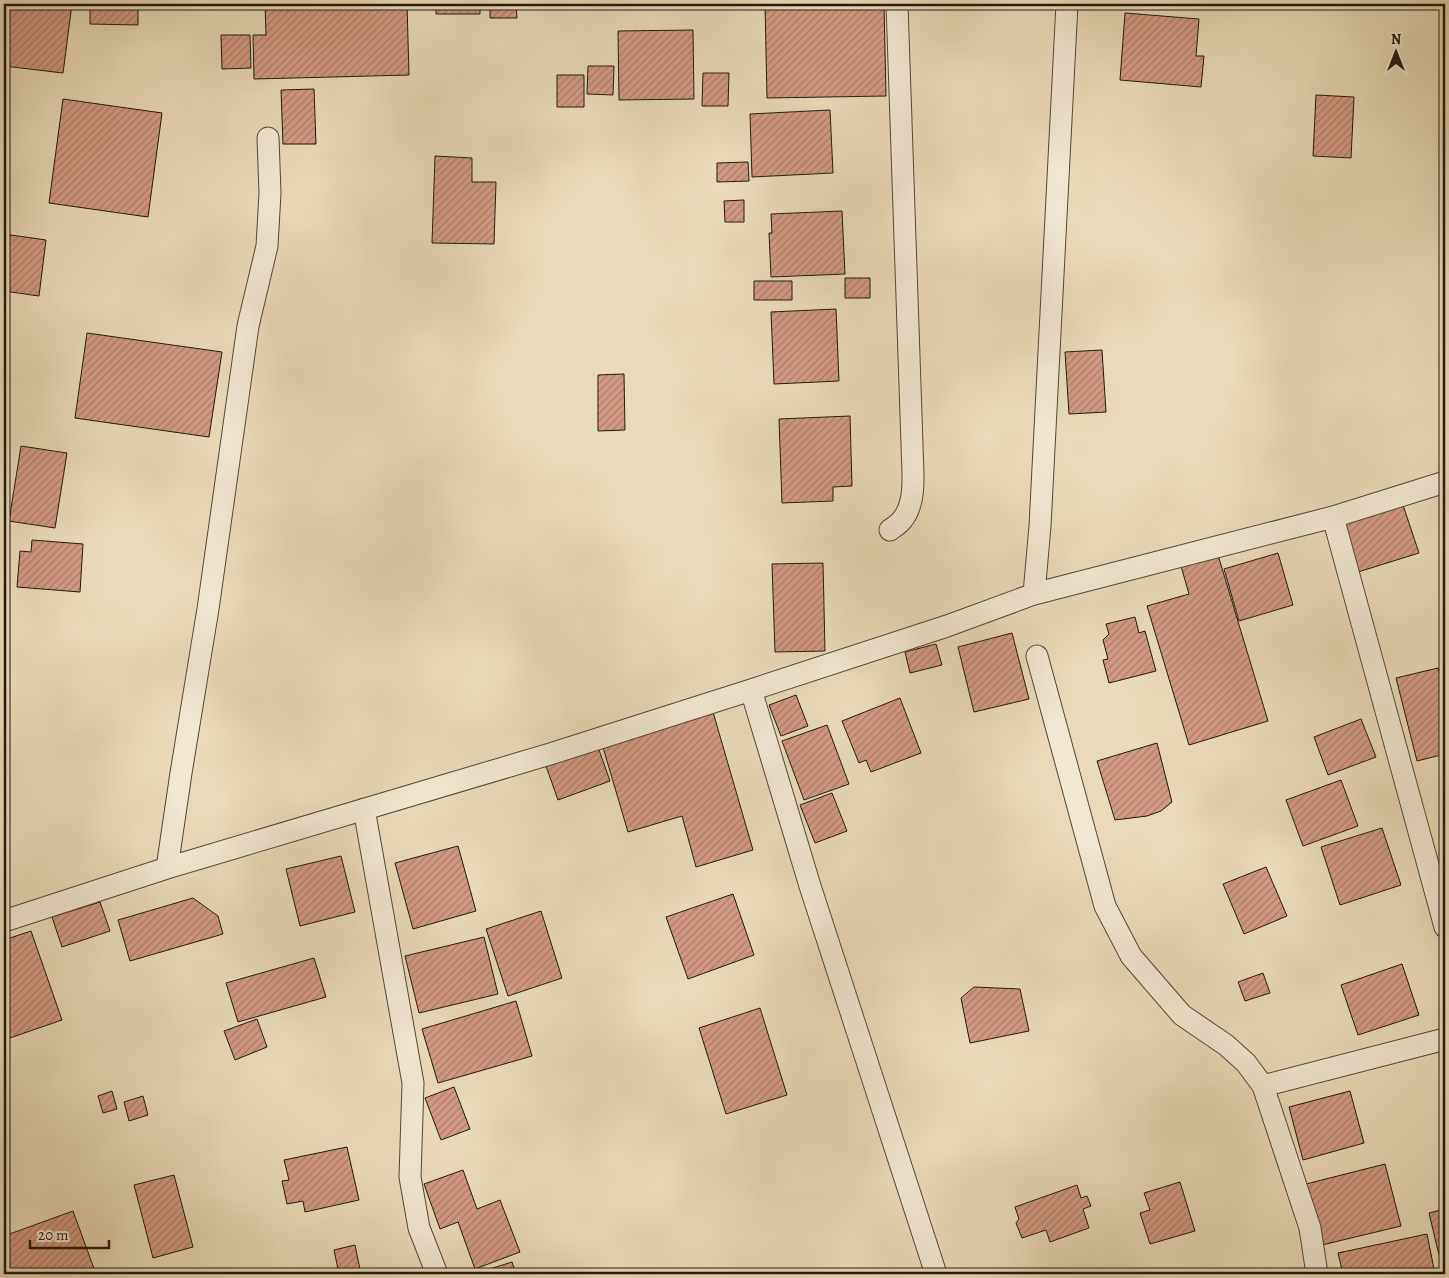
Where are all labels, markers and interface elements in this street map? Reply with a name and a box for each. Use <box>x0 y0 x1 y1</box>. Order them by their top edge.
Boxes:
north arrow <box>1372 28 1422 78</box>
text: N <box>1391 30 1401 49</box>
scale bar <box>30 1218 109 1250</box>
text: 20 m <box>38 1225 69 1245</box>

